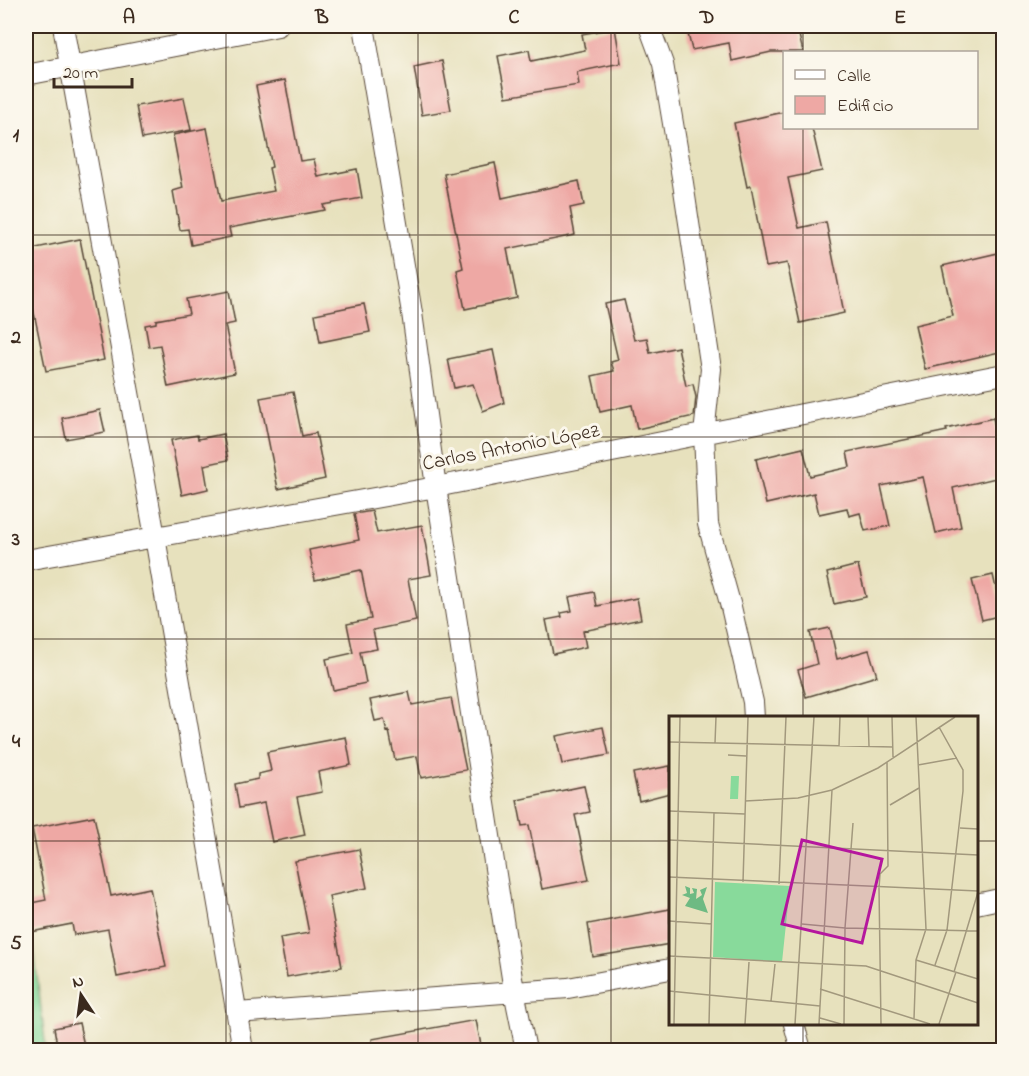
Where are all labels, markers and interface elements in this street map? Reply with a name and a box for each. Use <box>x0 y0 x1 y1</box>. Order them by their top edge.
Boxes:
text: A <box>123 4 135 33</box>
text: B <box>314 4 329 33</box>
text: C <box>509 4 520 33</box>
text: D <box>699 4 714 33</box>
text: E <box>894 4 906 33</box>
scale bar <box>54 51 132 89</box>
legend <box>783 51 978 129</box>
text: 20 m <box>63 61 98 87</box>
text: Calle <box>837 64 872 90</box>
text: Edificio <box>837 94 893 120</box>
text: 1 <box>13 122 20 151</box>
text: 2 <box>10 324 21 353</box>
street label: Carlos Antonio López <box>420 416 602 480</box>
text: 3 <box>11 526 20 555</box>
inset map <box>669 716 978 1025</box>
text: 4 <box>12 728 21 757</box>
text: 5 <box>10 930 22 959</box>
north arrow <box>51 965 111 1025</box>
text: N <box>70 969 86 995</box>

